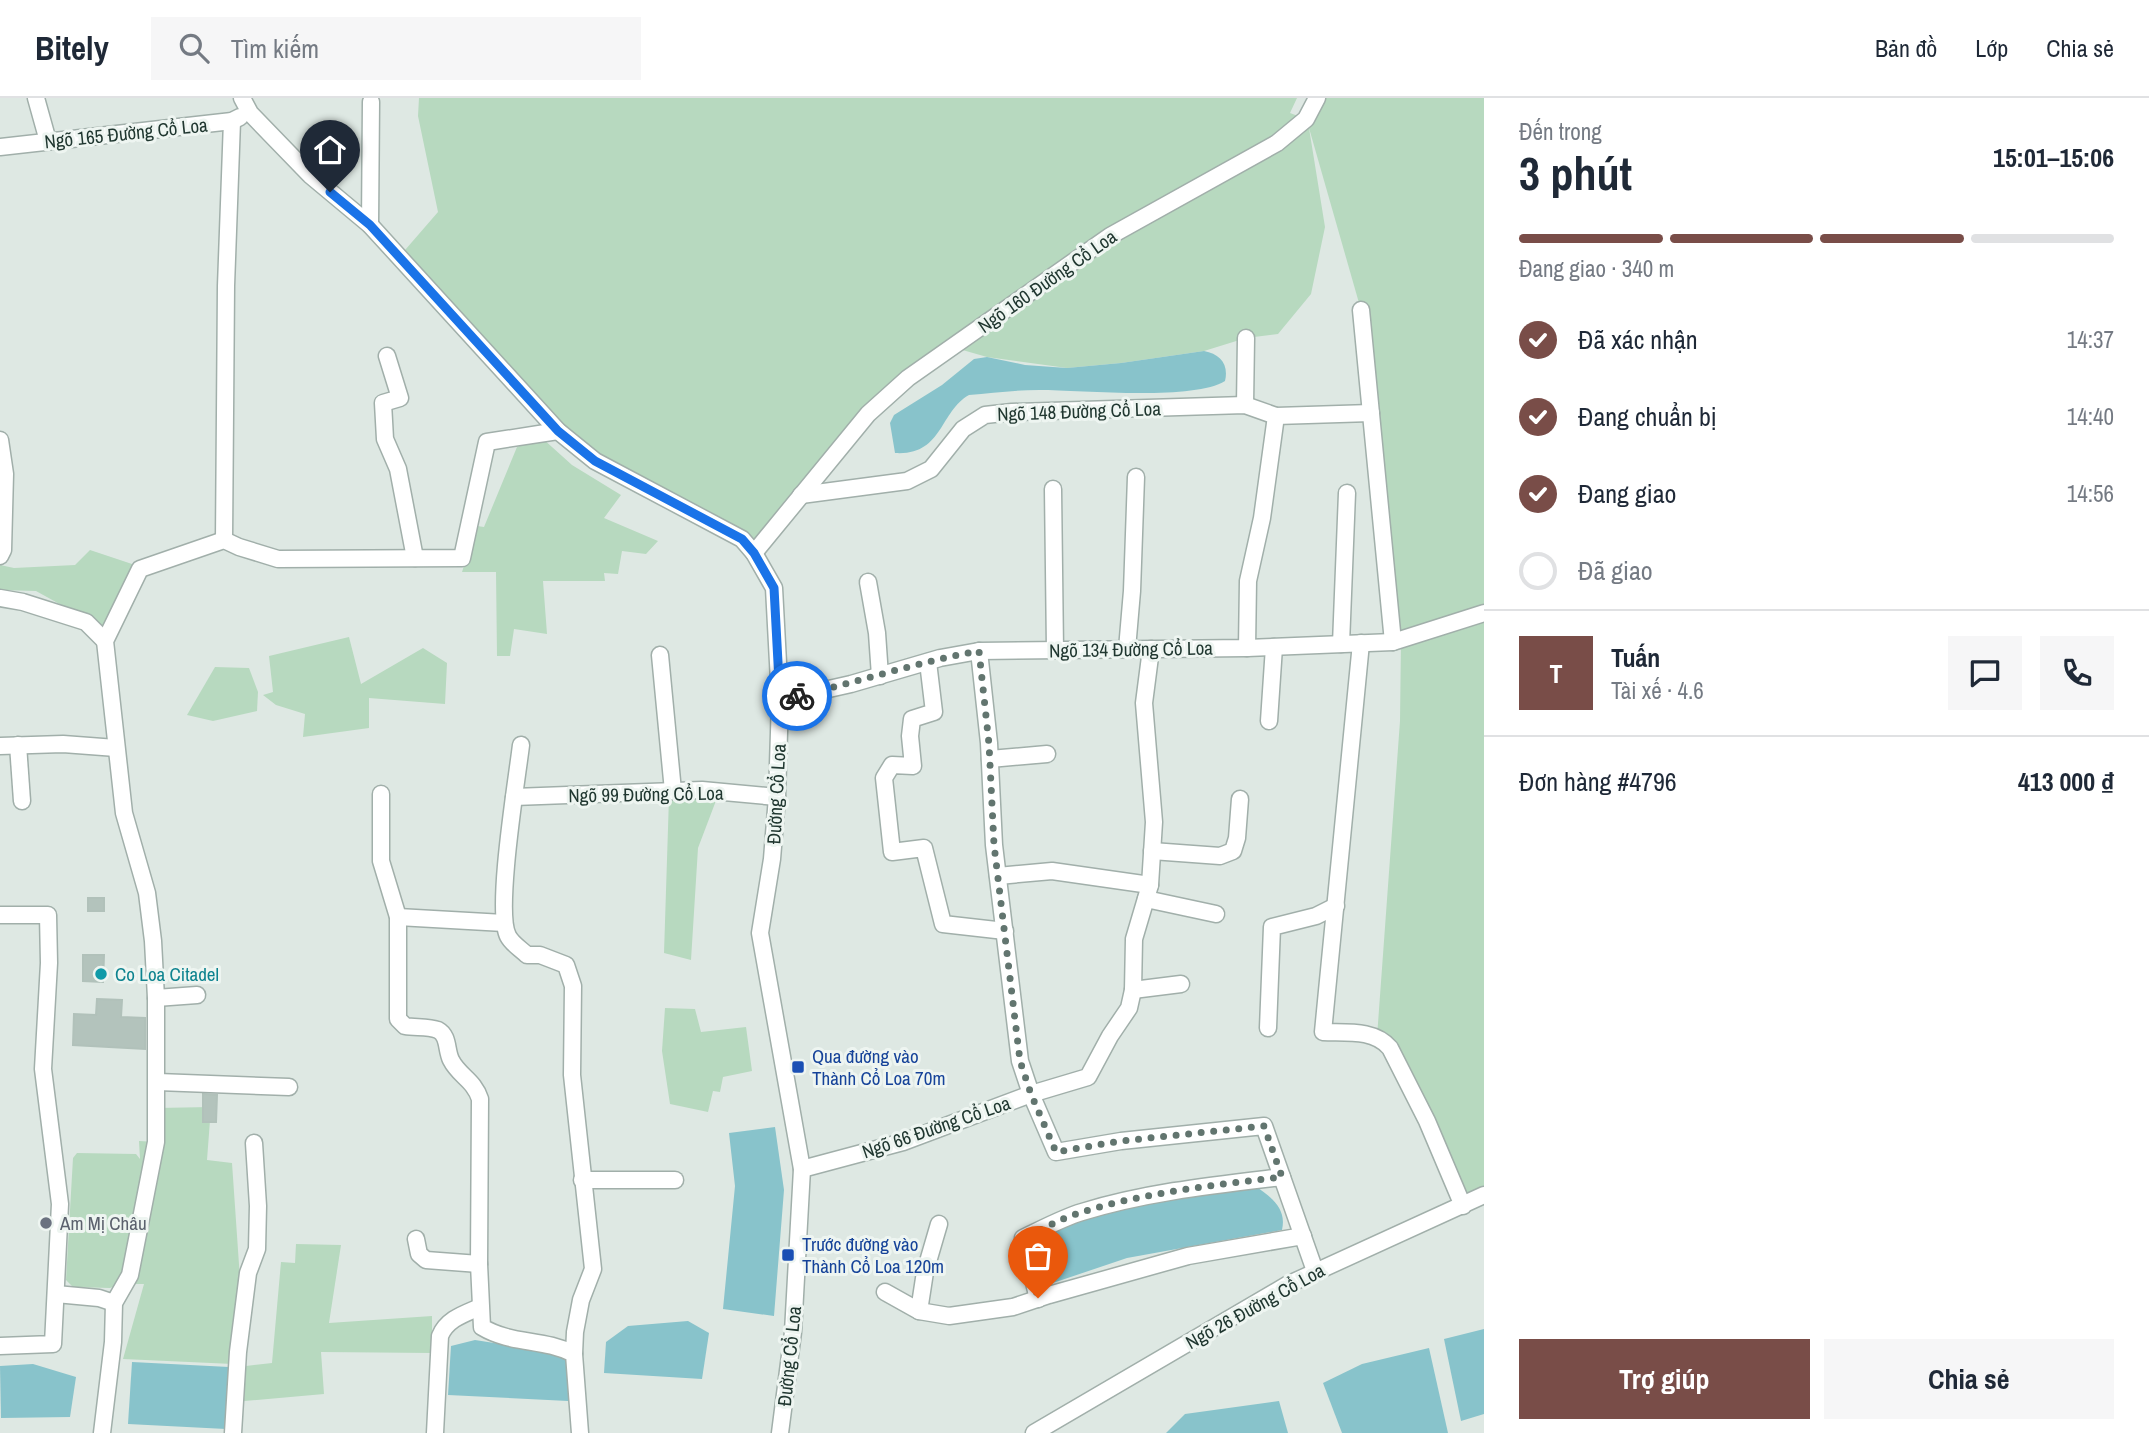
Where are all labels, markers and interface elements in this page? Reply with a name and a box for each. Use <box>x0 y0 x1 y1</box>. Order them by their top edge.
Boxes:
search box <box>151 17 641 80</box>
text: Bitely <box>35 26 109 70</box>
icon: search <box>175 29 213 67</box>
text: Tìm kiếm <box>231 31 319 66</box>
text: Bản đồ <box>1875 32 1937 64</box>
text: Lớp <box>1975 32 2008 64</box>
text: Chia sẻ <box>2046 32 2114 64</box>
street label: Ngõ 165 Đường Cổ Loa <box>43 111 209 154</box>
text: Đến trong <box>1519 116 1602 147</box>
pin <box>300 120 360 192</box>
icon: home <box>311 131 349 169</box>
text: 15:01–15:06 <box>1993 140 2114 175</box>
text: 3 phút <box>1519 142 1632 204</box>
street label: Ngõ 160 Đường Cổ Loa <box>972 223 1122 339</box>
text: Đang giao · 340 m <box>1519 253 1674 284</box>
icon: check <box>1519 321 1557 359</box>
text: Đã xác nhận <box>1578 322 1698 357</box>
text: 14:37 <box>2067 324 2114 355</box>
street label: Ngõ 148 Đường Cổ Loa <box>997 395 1162 427</box>
icon: check <box>1519 398 1557 436</box>
text: Đang chuẩn bị <box>1578 399 1717 434</box>
text: 14:40 <box>2067 401 2114 432</box>
icon: check <box>1519 475 1557 513</box>
text: Đang giao <box>1578 476 1676 511</box>
text: 14:56 <box>2067 478 2114 509</box>
text: Đã giao <box>1578 553 1653 588</box>
street label: Ngõ 134 Đường Cổ Loa <box>1049 635 1213 663</box>
button: chat <box>1948 636 2022 710</box>
button: phone <box>2040 636 2114 710</box>
text: Tuấn <box>1611 640 1660 675</box>
text: T <box>1549 656 1563 691</box>
courier <box>762 661 832 731</box>
text: Tài xế · 4.6 <box>1611 675 1704 706</box>
icon: bike <box>778 677 816 715</box>
street label: Đường Cổ Loa <box>760 743 792 845</box>
text: Đơn hàng #4796 <box>1519 764 1677 799</box>
text: 413 000 ₫ <box>2018 764 2114 799</box>
street label: Ngõ 99 Đường Cổ Loa <box>568 780 724 808</box>
place label: Co Loa Citadel <box>115 961 219 987</box>
marker: Co Loa Citadel <box>93 966 109 982</box>
place label: Qua đường vào Thành Cổ Loa 70m <box>812 1043 945 1091</box>
marker: Qua đường vào Thành Cổ Loa 70m <box>790 1059 806 1075</box>
street label: Ngõ 66 Đường Cổ Loa <box>858 1089 1014 1165</box>
place label: Am Mị Châu <box>59 1210 147 1236</box>
marker: Am Mị Châu <box>38 1215 54 1231</box>
pin <box>1008 1226 1068 1298</box>
place label: Trước đường vào Thành Cổ Loa 120m <box>802 1231 944 1279</box>
icon: bag <box>1019 1237 1057 1275</box>
marker: Trước đường vào Thành Cổ Loa 120m <box>780 1247 796 1263</box>
street label: Ngõ 26 Đường Cổ Loa <box>1181 1257 1329 1355</box>
street label: Đường Cổ Loa <box>771 1304 807 1407</box>
button: Trợ giúp <box>1519 1339 1810 1419</box>
button: Chia sẻ <box>1824 1339 2114 1419</box>

